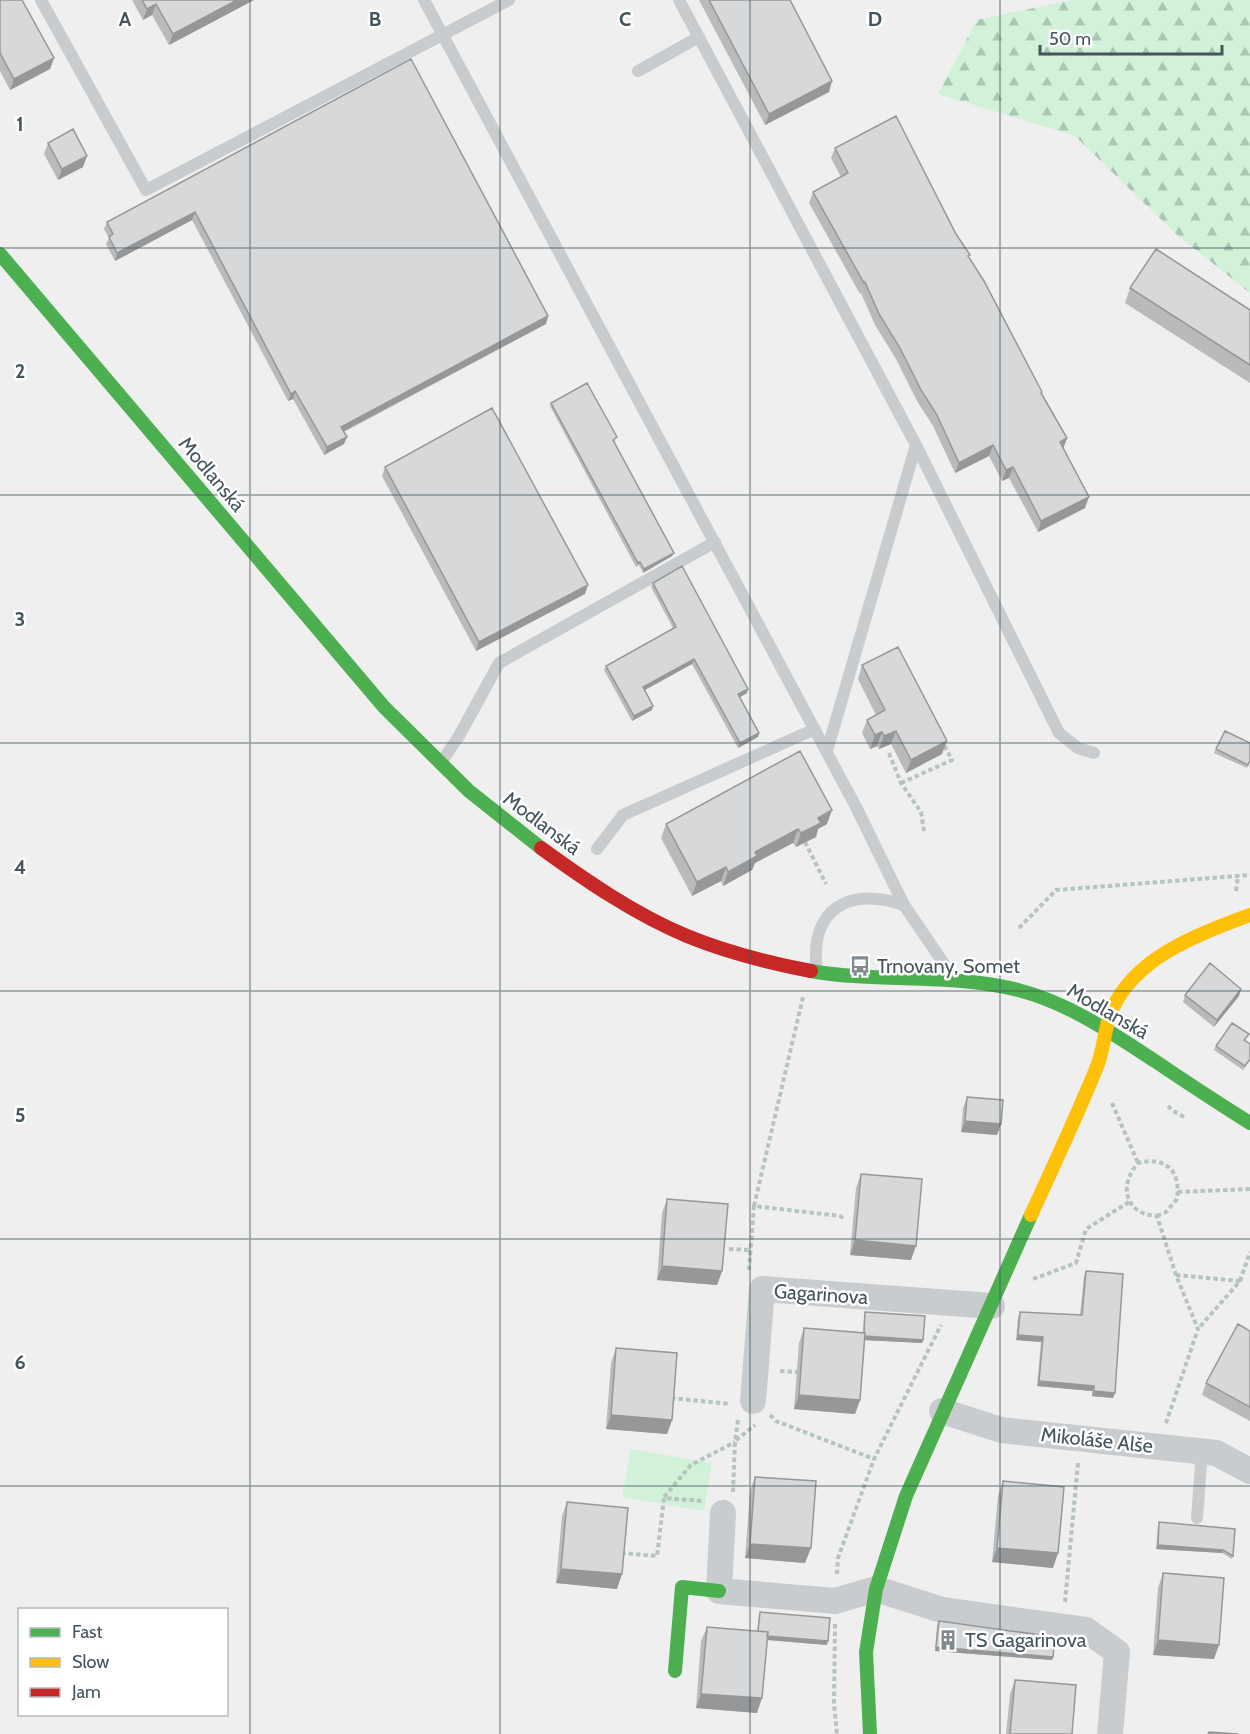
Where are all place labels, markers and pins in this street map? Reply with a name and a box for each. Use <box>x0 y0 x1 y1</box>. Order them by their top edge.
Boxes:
bus stop icon: Trnovany, Somet <box>848 954 872 978</box>
place label: Trnovany, Somet <box>877 954 1020 978</box>
building icon: TS Gagarinova <box>936 1628 960 1652</box>
place label: TS Gagarinova <box>965 1628 1087 1652</box>

